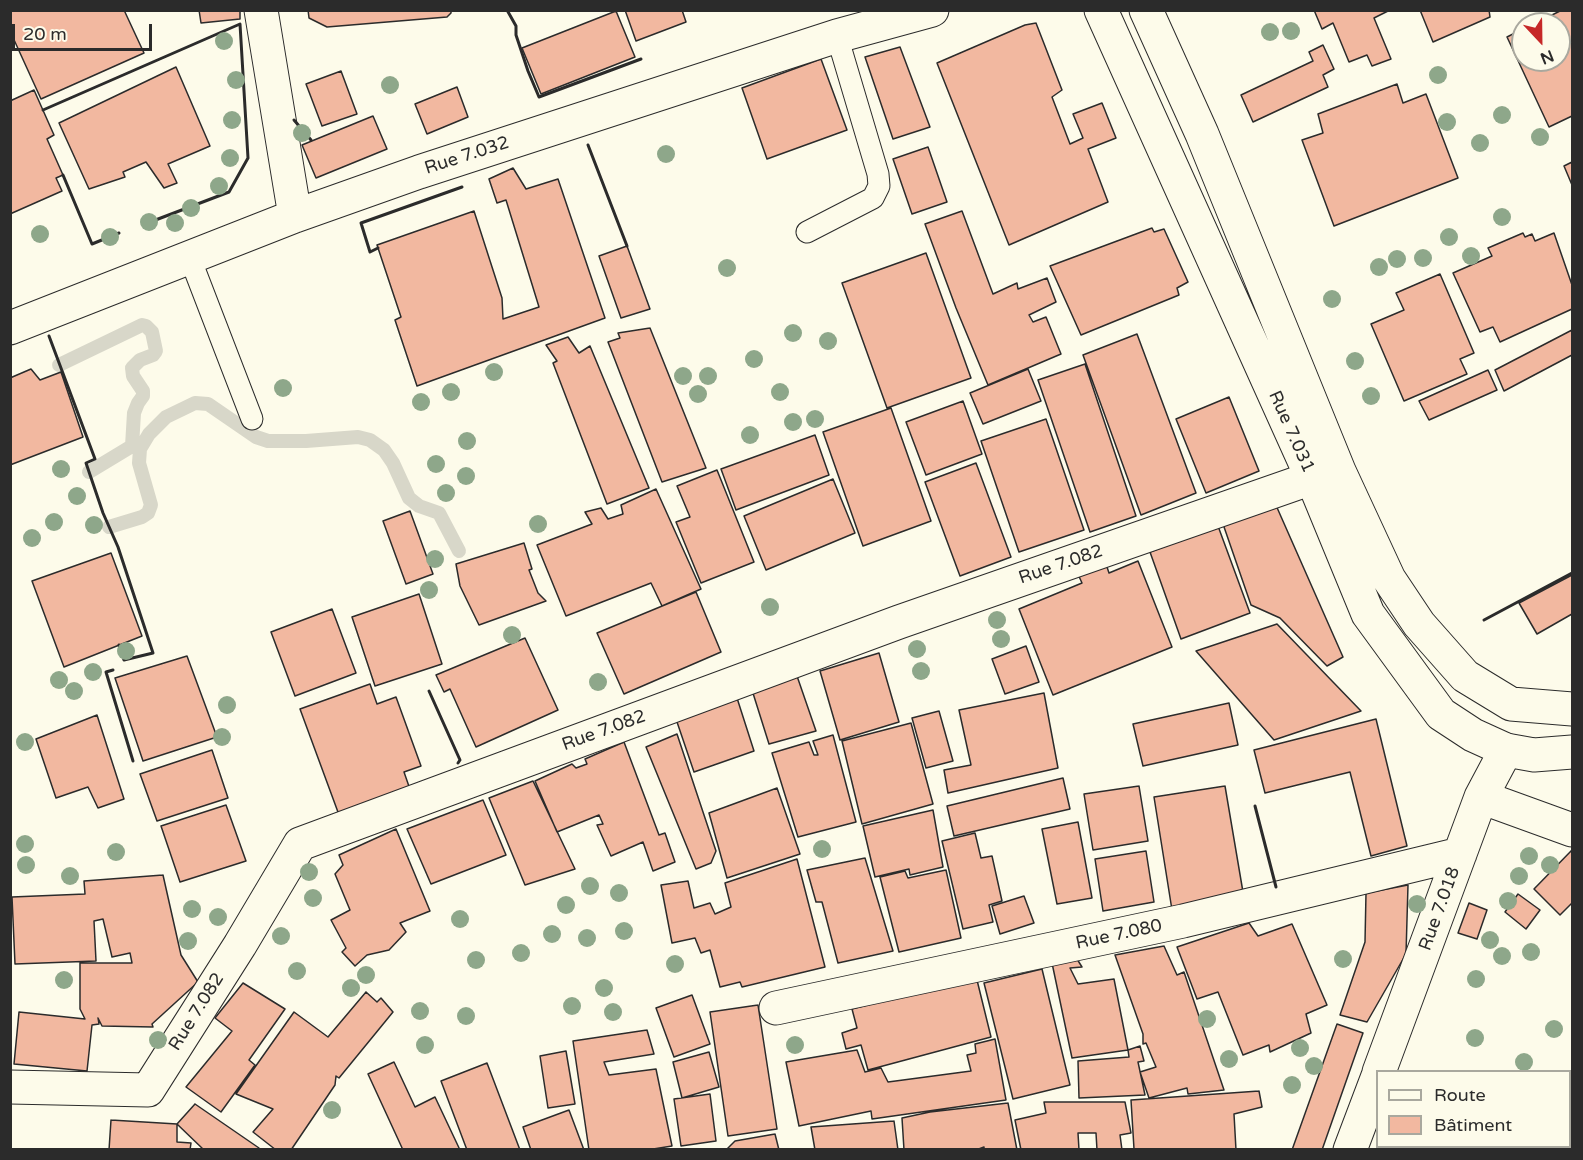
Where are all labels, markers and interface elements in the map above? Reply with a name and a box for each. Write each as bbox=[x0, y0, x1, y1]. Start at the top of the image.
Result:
scale bar bbox=[15, 12, 154, 50]
north arrow bbox=[1511, 12, 1571, 72]
text: 20 m bbox=[23, 23, 67, 45]
text: N bbox=[1537, 45, 1557, 69]
street label: Rue 7.032 bbox=[422, 132, 512, 180]
street label: Rue 7.031 bbox=[1263, 388, 1319, 476]
street label: Rue 7.082 bbox=[1016, 541, 1106, 589]
street label: Rue 7.082 bbox=[559, 706, 649, 756]
street label: Rue 7.018 bbox=[1415, 864, 1465, 954]
street label: Rue 7.080 bbox=[1074, 915, 1164, 955]
street label: Rue 7.082 bbox=[165, 969, 229, 1055]
legend bbox=[1376, 1070, 1571, 1148]
text: Route bbox=[1434, 1084, 1486, 1106]
text: Bâtiment bbox=[1434, 1114, 1512, 1136]

